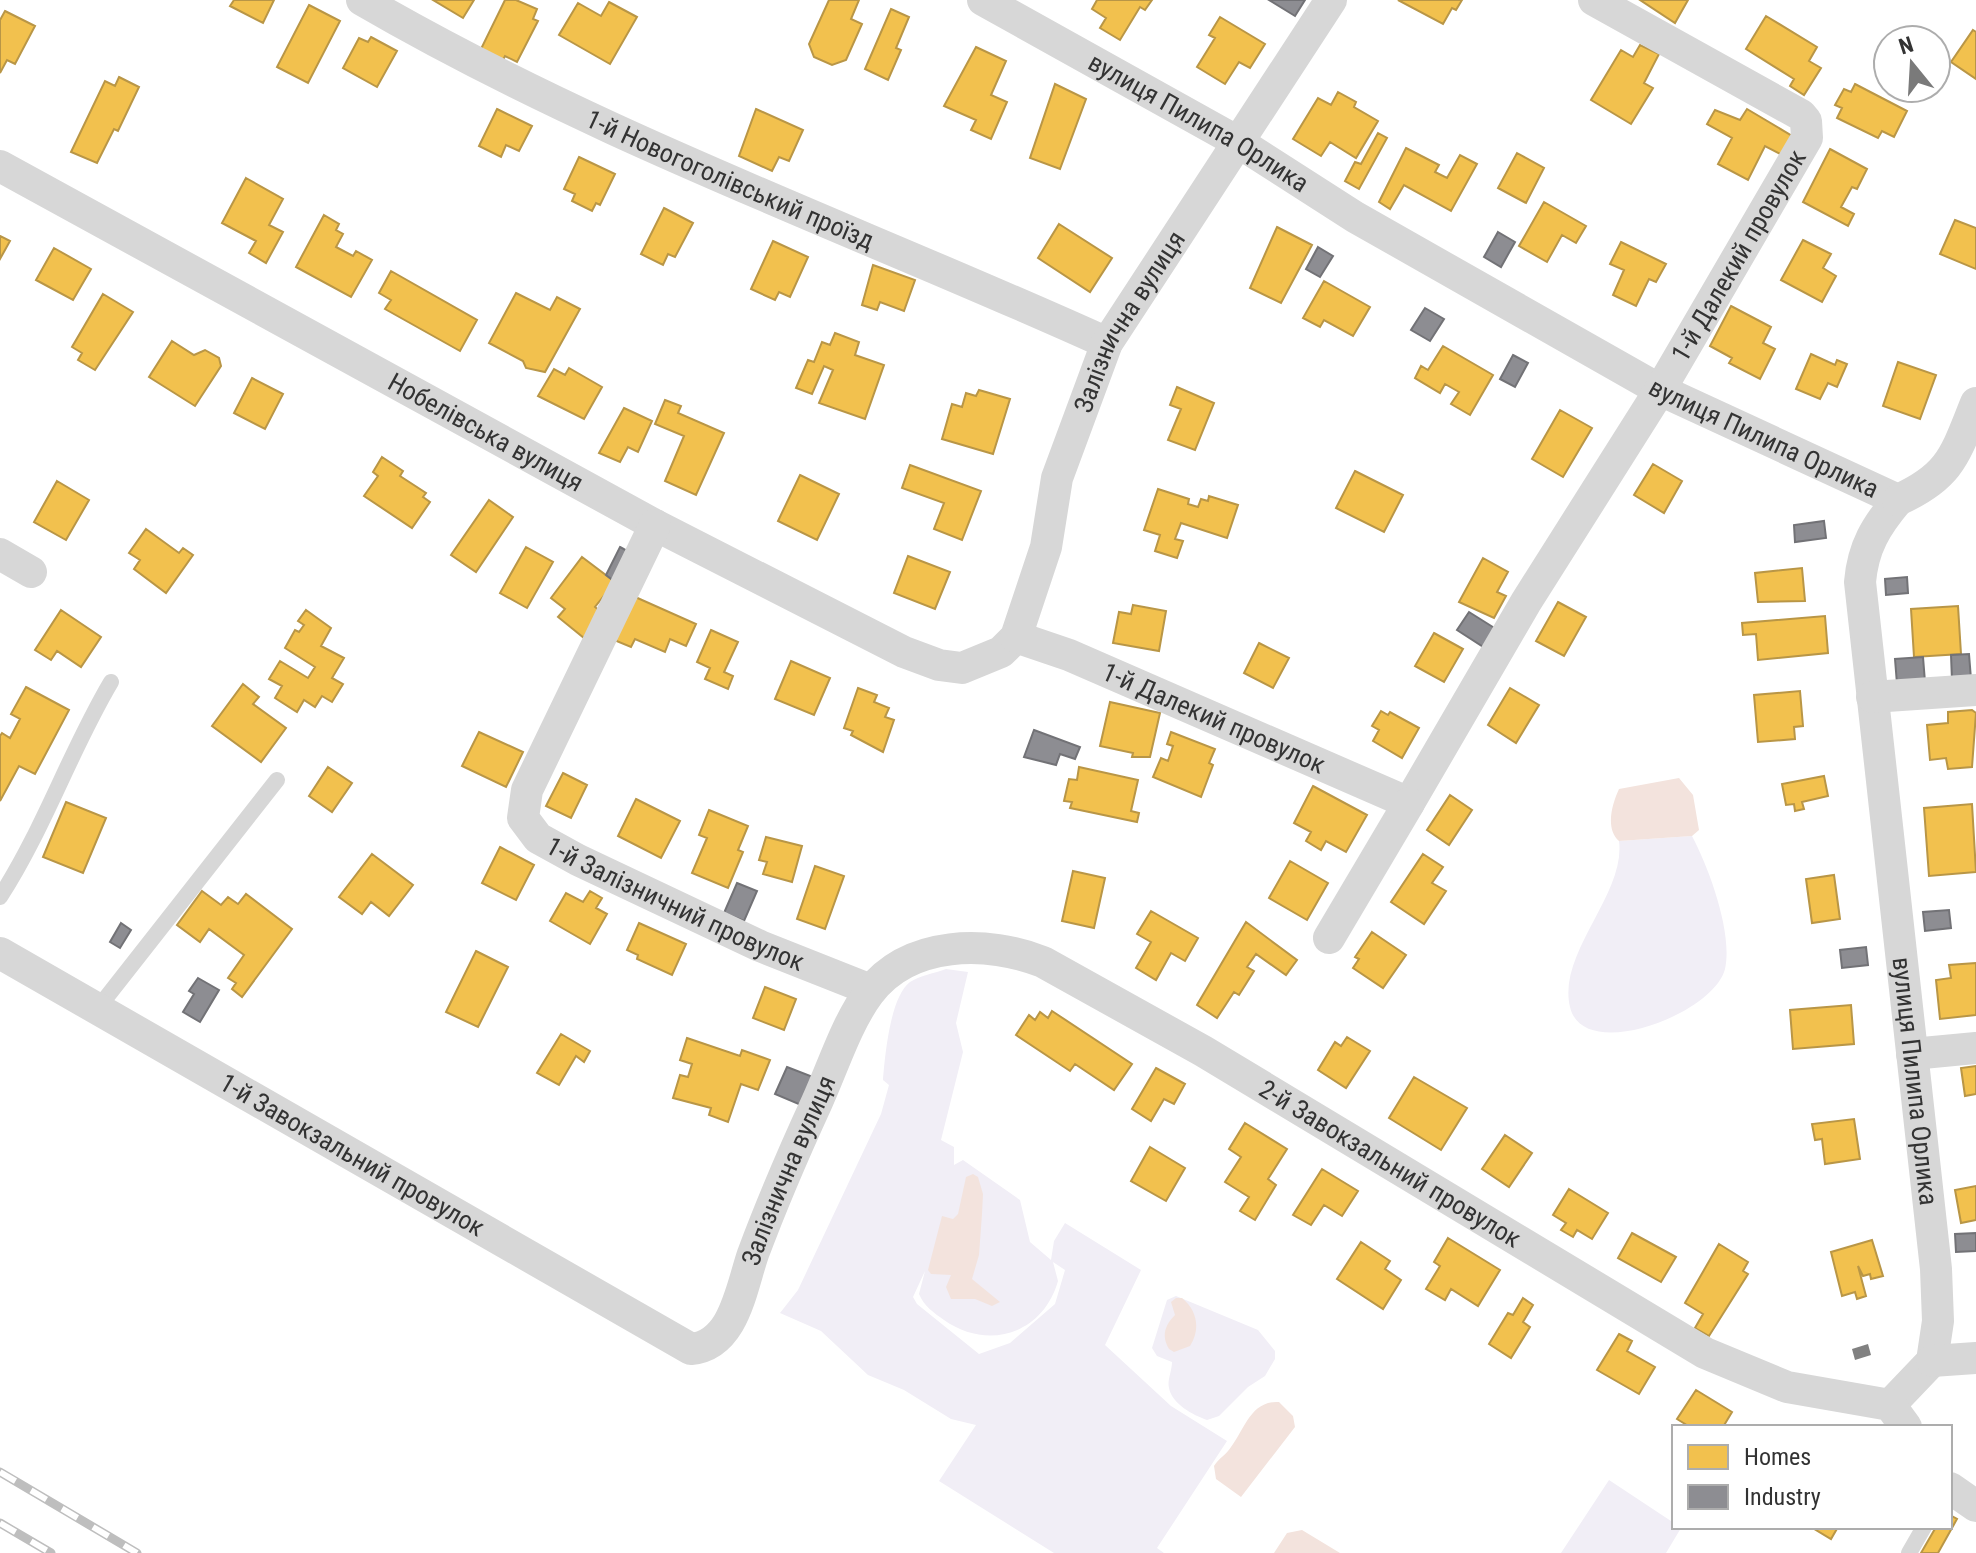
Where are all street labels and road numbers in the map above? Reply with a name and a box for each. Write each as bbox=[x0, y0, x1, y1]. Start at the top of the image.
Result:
street label: вулиця Пилипа Орлика bbox=[1083, 47, 1314, 198]
street label: 1-й Новогоголівський проїзд bbox=[581, 103, 879, 256]
street label: 1-й Далекий провулок bbox=[1665, 144, 1812, 367]
street label: Залізнична вулиця bbox=[1068, 225, 1191, 417]
street label: Нобелівська вулиця bbox=[383, 367, 589, 498]
street label: вулиця Пилипа Орлика bbox=[1644, 372, 1883, 504]
street label: 1-й Далекий провулок bbox=[1098, 656, 1330, 780]
street label: 1-й Залізничний провулок bbox=[541, 831, 809, 977]
street label: вулиця Пилипа Орлика bbox=[1887, 956, 1944, 1207]
street label: 1-й Завокзальний провулок bbox=[215, 1067, 490, 1243]
street label: Залізнична вулиця bbox=[735, 1071, 842, 1269]
street label: 2-й Завокзальний провулок bbox=[1254, 1073, 1527, 1254]

